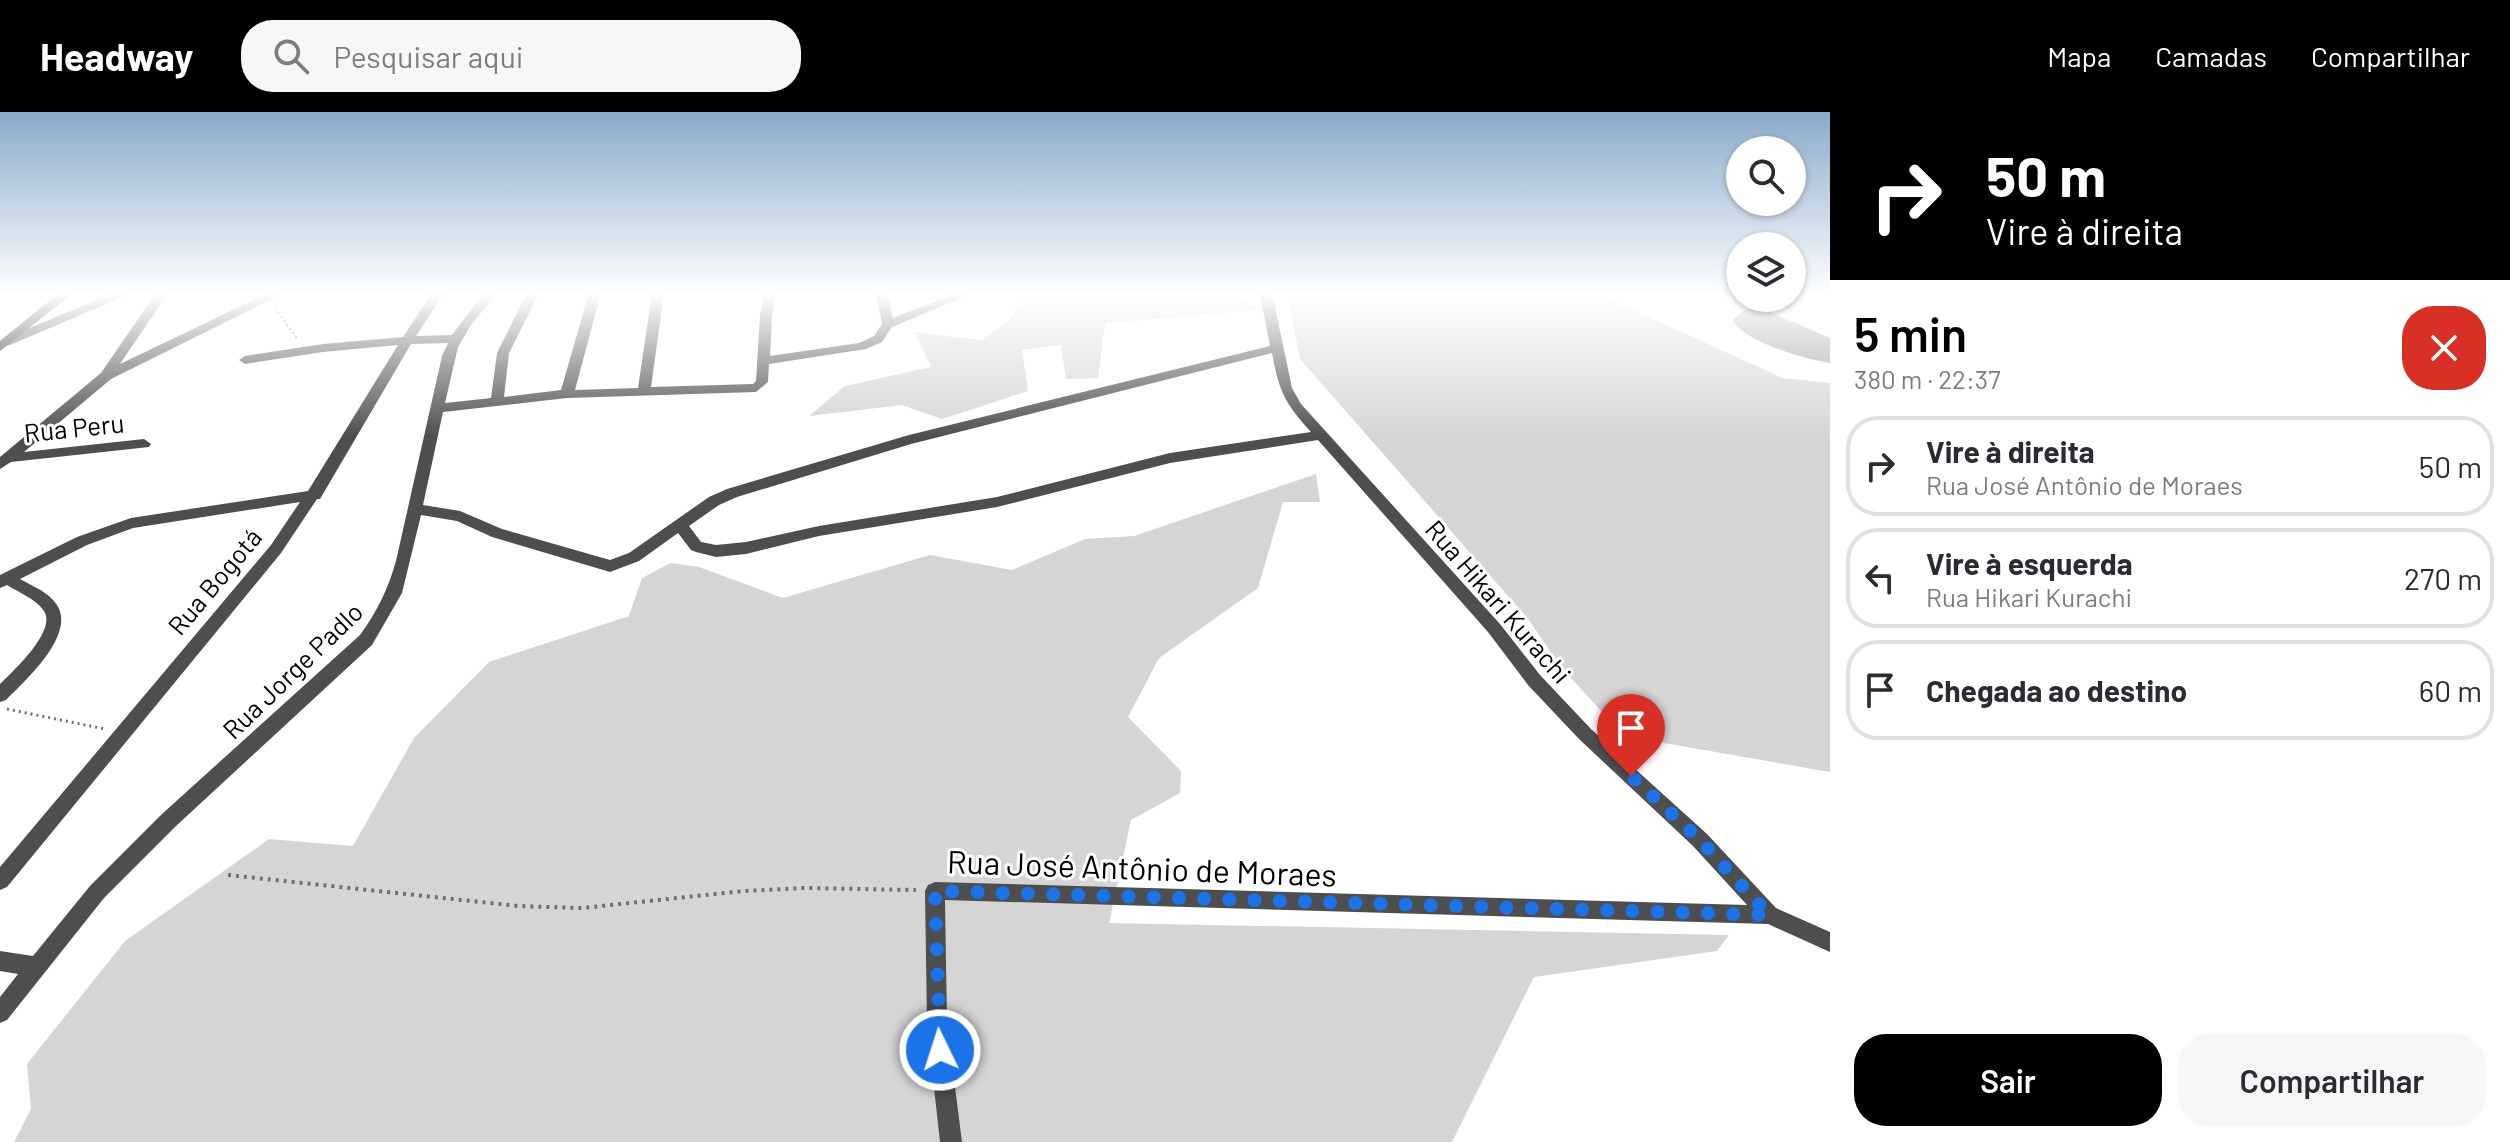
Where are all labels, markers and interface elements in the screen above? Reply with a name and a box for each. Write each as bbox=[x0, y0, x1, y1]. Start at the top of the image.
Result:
search box bbox=[241, 20, 801, 92]
text: Headway bbox=[40, 33, 193, 79]
icon: search bbox=[269, 34, 313, 78]
text: Pesquisar aqui bbox=[333, 38, 523, 74]
text: Mapa bbox=[2047, 39, 2111, 73]
text: Camadas bbox=[2155, 39, 2267, 73]
text: Compartilhar bbox=[2311, 39, 2470, 73]
map controls bbox=[1726, 136, 1806, 312]
button: search bbox=[1726, 136, 1806, 216]
text: 50 m bbox=[1986, 141, 2106, 208]
icon: right bbox=[1854, 144, 1958, 248]
text: Vire à direita bbox=[1986, 209, 2183, 252]
button: layers bbox=[1726, 232, 1806, 312]
text: 5 min bbox=[1854, 304, 1967, 362]
button: close bbox=[2402, 306, 2486, 390]
text: 380 m · 22:37 bbox=[1854, 363, 2001, 394]
street label: Rua Peru bbox=[22, 406, 126, 448]
text: Vire à direita bbox=[1926, 433, 2095, 469]
icon: right bbox=[1858, 444, 1902, 488]
text: 50 m bbox=[2419, 448, 2482, 484]
text: Rua José Antônio de Moraes bbox=[1926, 469, 2243, 500]
street label: Rua Hikari Kurachi bbox=[1420, 513, 1578, 689]
street label: Rua Bogotá bbox=[161, 521, 267, 641]
text: Vire à esquerda bbox=[1926, 545, 2133, 581]
icon: left bbox=[1858, 556, 1902, 600]
text: 270 m bbox=[2404, 560, 2482, 596]
text: Rua Hikari Kurachi bbox=[1926, 581, 2132, 612]
street label: Rua Jorge Padlo bbox=[216, 595, 368, 745]
icon: arrive bbox=[1858, 668, 1902, 712]
text: Chegada ao destino bbox=[1926, 672, 2187, 708]
text: 60 m bbox=[2419, 672, 2482, 708]
pin bbox=[1597, 694, 1665, 776]
icon: arrive bbox=[1609, 706, 1653, 750]
street label: Rua José Antônio de Moraes bbox=[947, 841, 1337, 893]
position arrow bbox=[898, 1008, 982, 1092]
button: Sair bbox=[1854, 1034, 2162, 1126]
button: Compartilhar bbox=[2178, 1034, 2486, 1126]

